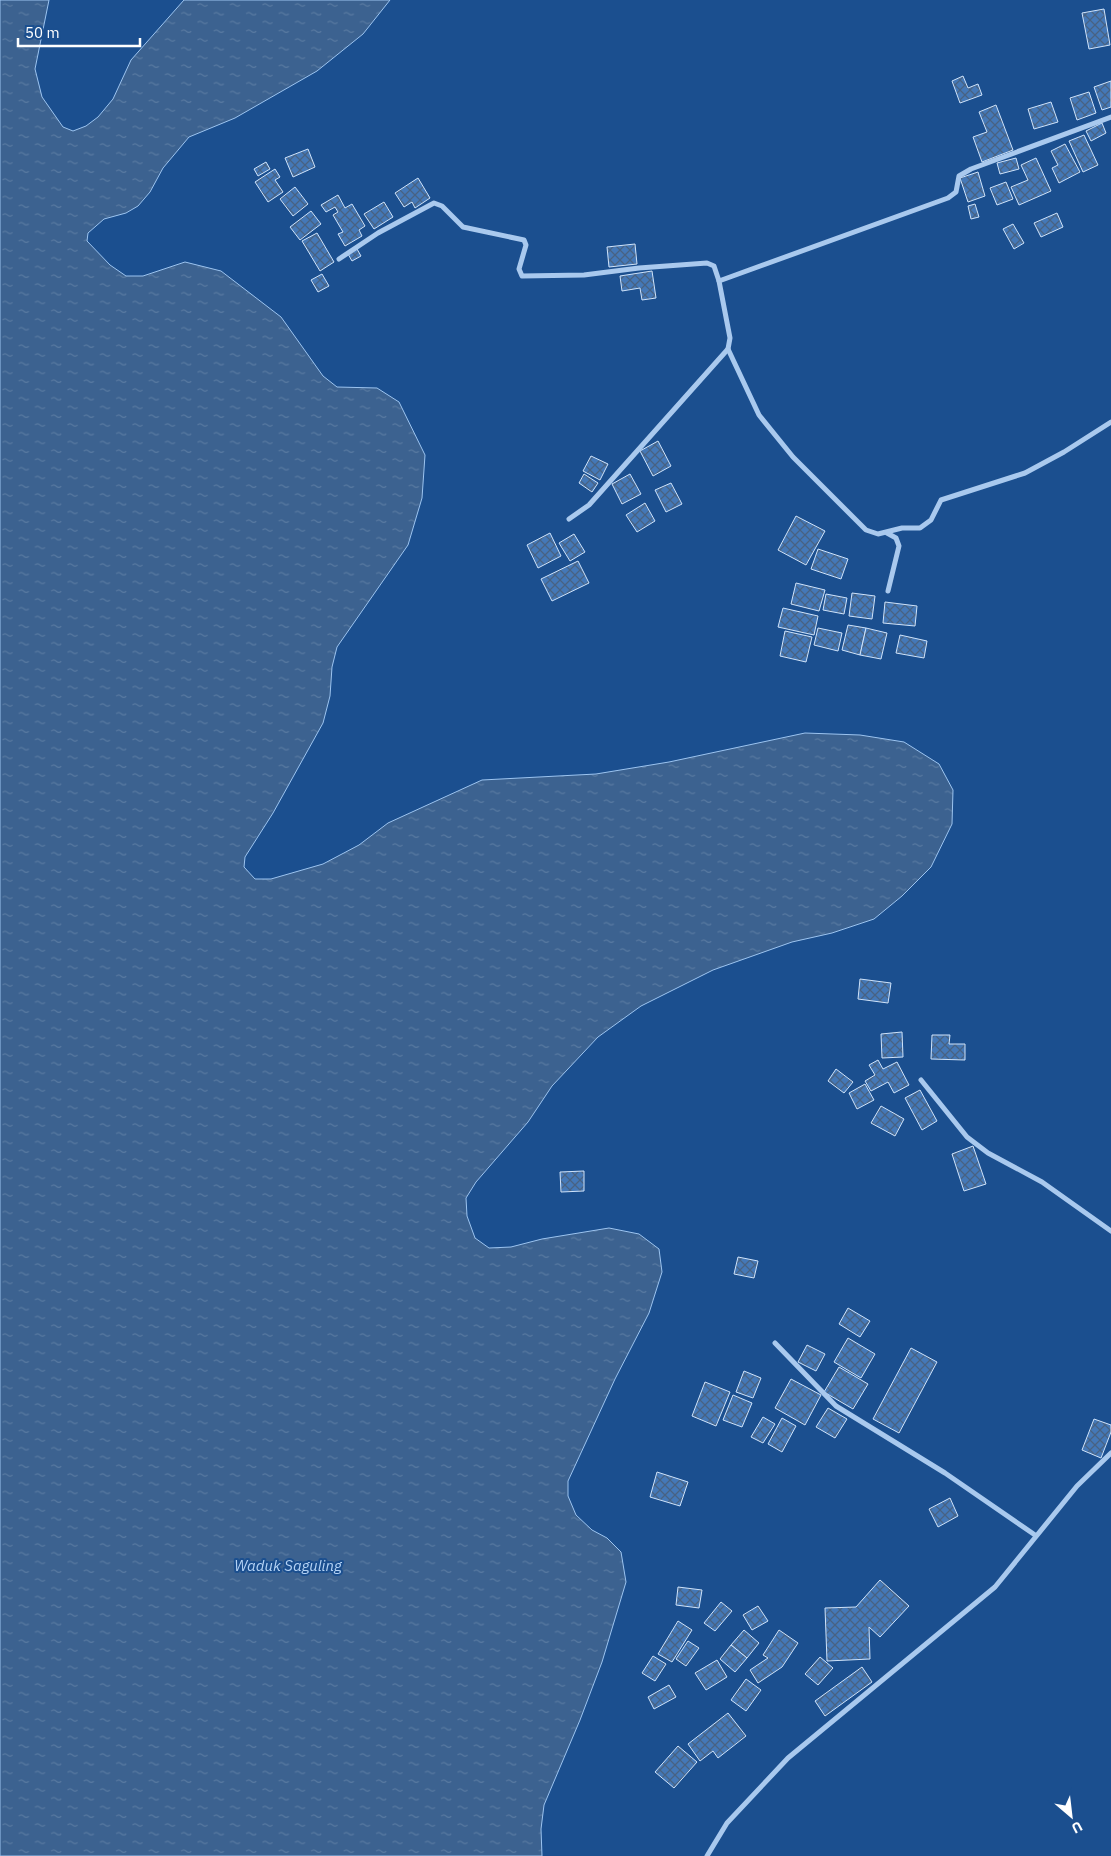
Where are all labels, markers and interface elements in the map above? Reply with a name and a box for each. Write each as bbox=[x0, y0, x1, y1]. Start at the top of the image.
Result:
scale bar bbox=[18, 15, 140, 47]
text: 50 m bbox=[25, 23, 60, 42]
water label: Waduk Saguling bbox=[234, 1556, 343, 1575]
north arrow bbox=[1046, 1791, 1096, 1841]
text: U bbox=[1069, 1817, 1086, 1838]

